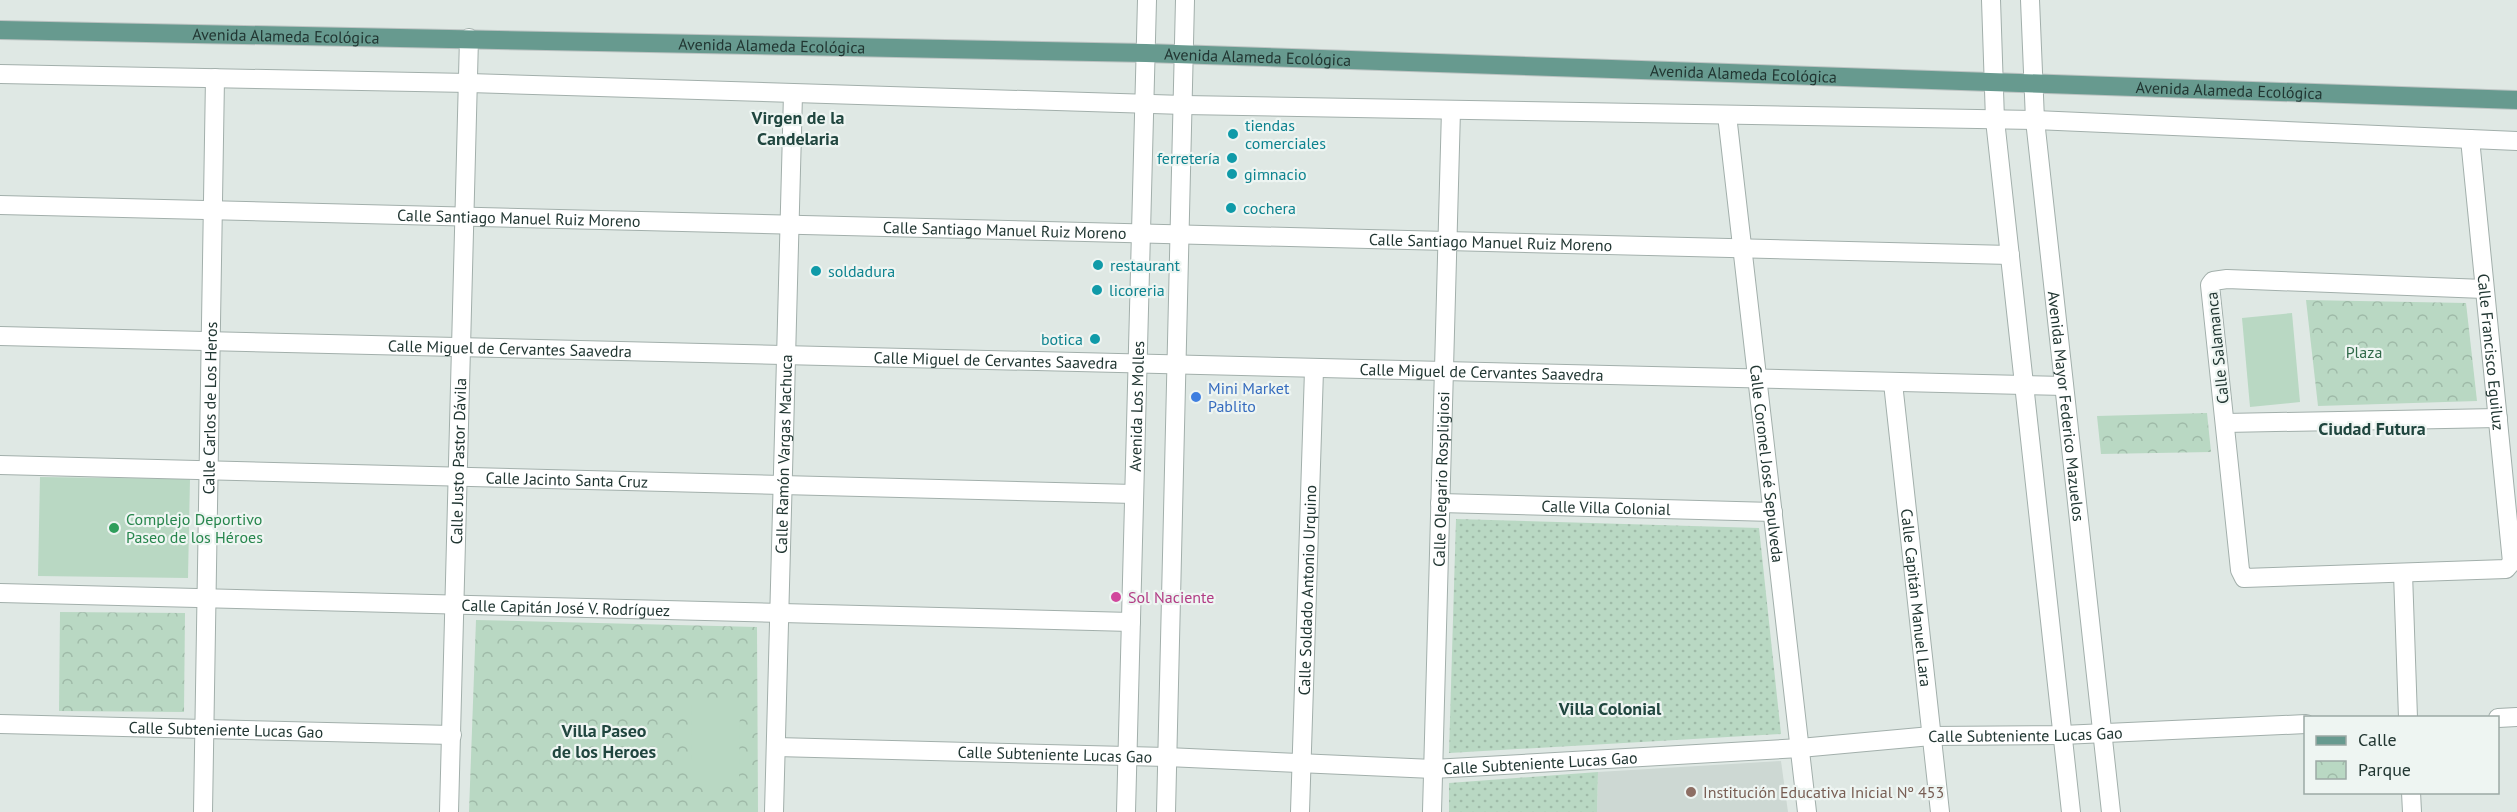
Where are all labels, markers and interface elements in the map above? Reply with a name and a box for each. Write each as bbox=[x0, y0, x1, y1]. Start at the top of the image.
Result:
street label: Avenida Alameda Ecológica bbox=[192, 24, 380, 48]
street label: Avenida Alameda Ecológica bbox=[678, 34, 866, 57]
street label: Avenida Alameda Ecológica bbox=[1164, 44, 1352, 70]
street label: Avenida Alameda Ecológica bbox=[1650, 60, 1837, 87]
street label: Avenida Alameda Ecológica bbox=[2135, 77, 2323, 103]
district label: Virgen de la Candelaria bbox=[751, 106, 844, 150]
place label: tiendas comerciales bbox=[1245, 115, 1326, 153]
marker: tiendas comerciales bbox=[1226, 127, 1240, 141]
place label: ferretería bbox=[1157, 148, 1220, 168]
marker: ferretería bbox=[1225, 151, 1239, 165]
place label: gimnacio bbox=[1244, 164, 1307, 184]
marker: gimnacio bbox=[1225, 167, 1239, 181]
place label: cochera bbox=[1243, 198, 1296, 218]
marker: cochera bbox=[1224, 201, 1238, 215]
street label: Calle Santiago Manuel Ruiz Moreno bbox=[397, 205, 641, 231]
street label: Calle Santiago Manuel Ruiz Moreno bbox=[883, 217, 1127, 243]
street label: Calle Santiago Manuel Ruiz Moreno bbox=[1369, 229, 1612, 255]
place label: restaurant bbox=[1110, 255, 1180, 275]
marker: restaurant bbox=[1091, 258, 1105, 272]
place label: soldadura bbox=[828, 261, 895, 281]
marker: soldadura bbox=[809, 264, 823, 278]
street label: Calle Francisco Eguiluz bbox=[2473, 273, 2509, 431]
place label: licoreria bbox=[1109, 280, 1165, 300]
marker: licoreria bbox=[1090, 283, 1104, 297]
street label: Avenida Mayor Federico Mazuelos bbox=[2044, 290, 2089, 523]
street label: Calle Salamanca bbox=[2201, 291, 2233, 405]
street label: Calle Carlos de Los Heros bbox=[198, 321, 221, 495]
place label: botica bbox=[1041, 329, 1083, 349]
marker: botica bbox=[1088, 332, 1102, 346]
street label: Calle Miguel de Cervantes Saavedra bbox=[388, 335, 632, 361]
street label: Avenida Los Molles bbox=[1125, 340, 1148, 472]
park label: Plaza bbox=[2346, 342, 2382, 362]
street label: Calle Miguel de Cervantes Saavedra bbox=[874, 347, 1118, 373]
street label: Calle Ramón Vargas Machuca bbox=[771, 354, 796, 554]
street label: Calle Miguel de Cervantes Saavedra bbox=[1359, 359, 1604, 385]
street label: Calle Coronel José Sepulveda bbox=[1746, 364, 1788, 564]
street label: Calle Justo Pastor Dávila bbox=[446, 378, 470, 545]
place label: Mini Market Pablito bbox=[1208, 378, 1290, 416]
marker: Mini Market Pablito bbox=[1189, 390, 1203, 404]
street label: Calle Olegario Rospligiosi bbox=[1429, 391, 1453, 567]
district label: Ciudad Futura bbox=[2318, 417, 2426, 440]
street label: Calle Jacinto Santa Cruz bbox=[485, 467, 648, 492]
street label: Calle Soldado Antonio Urquino bbox=[1294, 485, 1320, 696]
street label: Calle Villa Colonial bbox=[1541, 496, 1671, 519]
street label: Calle Capitán Manuel Lara bbox=[1897, 508, 1936, 688]
place label: Complejo Deportivo Paseo de los Héroes bbox=[126, 509, 263, 547]
marker: Complejo Deportivo Paseo de los Héroes bbox=[107, 521, 121, 535]
place label: Sol Naciente bbox=[1128, 587, 1214, 607]
marker: Sol Naciente bbox=[1109, 590, 1123, 604]
street label: Calle Capitán José V. Rodríguez bbox=[461, 595, 670, 620]
district label: Villa Colonial bbox=[1558, 697, 1662, 720]
legend bbox=[2304, 716, 2499, 794]
street label: Calle Subteniente Lucas Gao bbox=[128, 717, 323, 742]
district label: Villa Paseo de los Heroes bbox=[552, 719, 656, 763]
street label: Calle Subteniente Lucas Gao bbox=[1928, 722, 2123, 746]
text: Calle bbox=[2358, 728, 2397, 751]
street label: Calle Subteniente Lucas Gao bbox=[957, 742, 1152, 767]
street label: Calle Subteniente Lucas Gao bbox=[1443, 747, 1638, 778]
text: Parque bbox=[2358, 758, 2411, 781]
place label: Institución Educativa Inicial Nº 453 bbox=[1703, 782, 1944, 802]
marker: Institución Educativa Inicial Nº 453 bbox=[1684, 785, 1698, 799]

